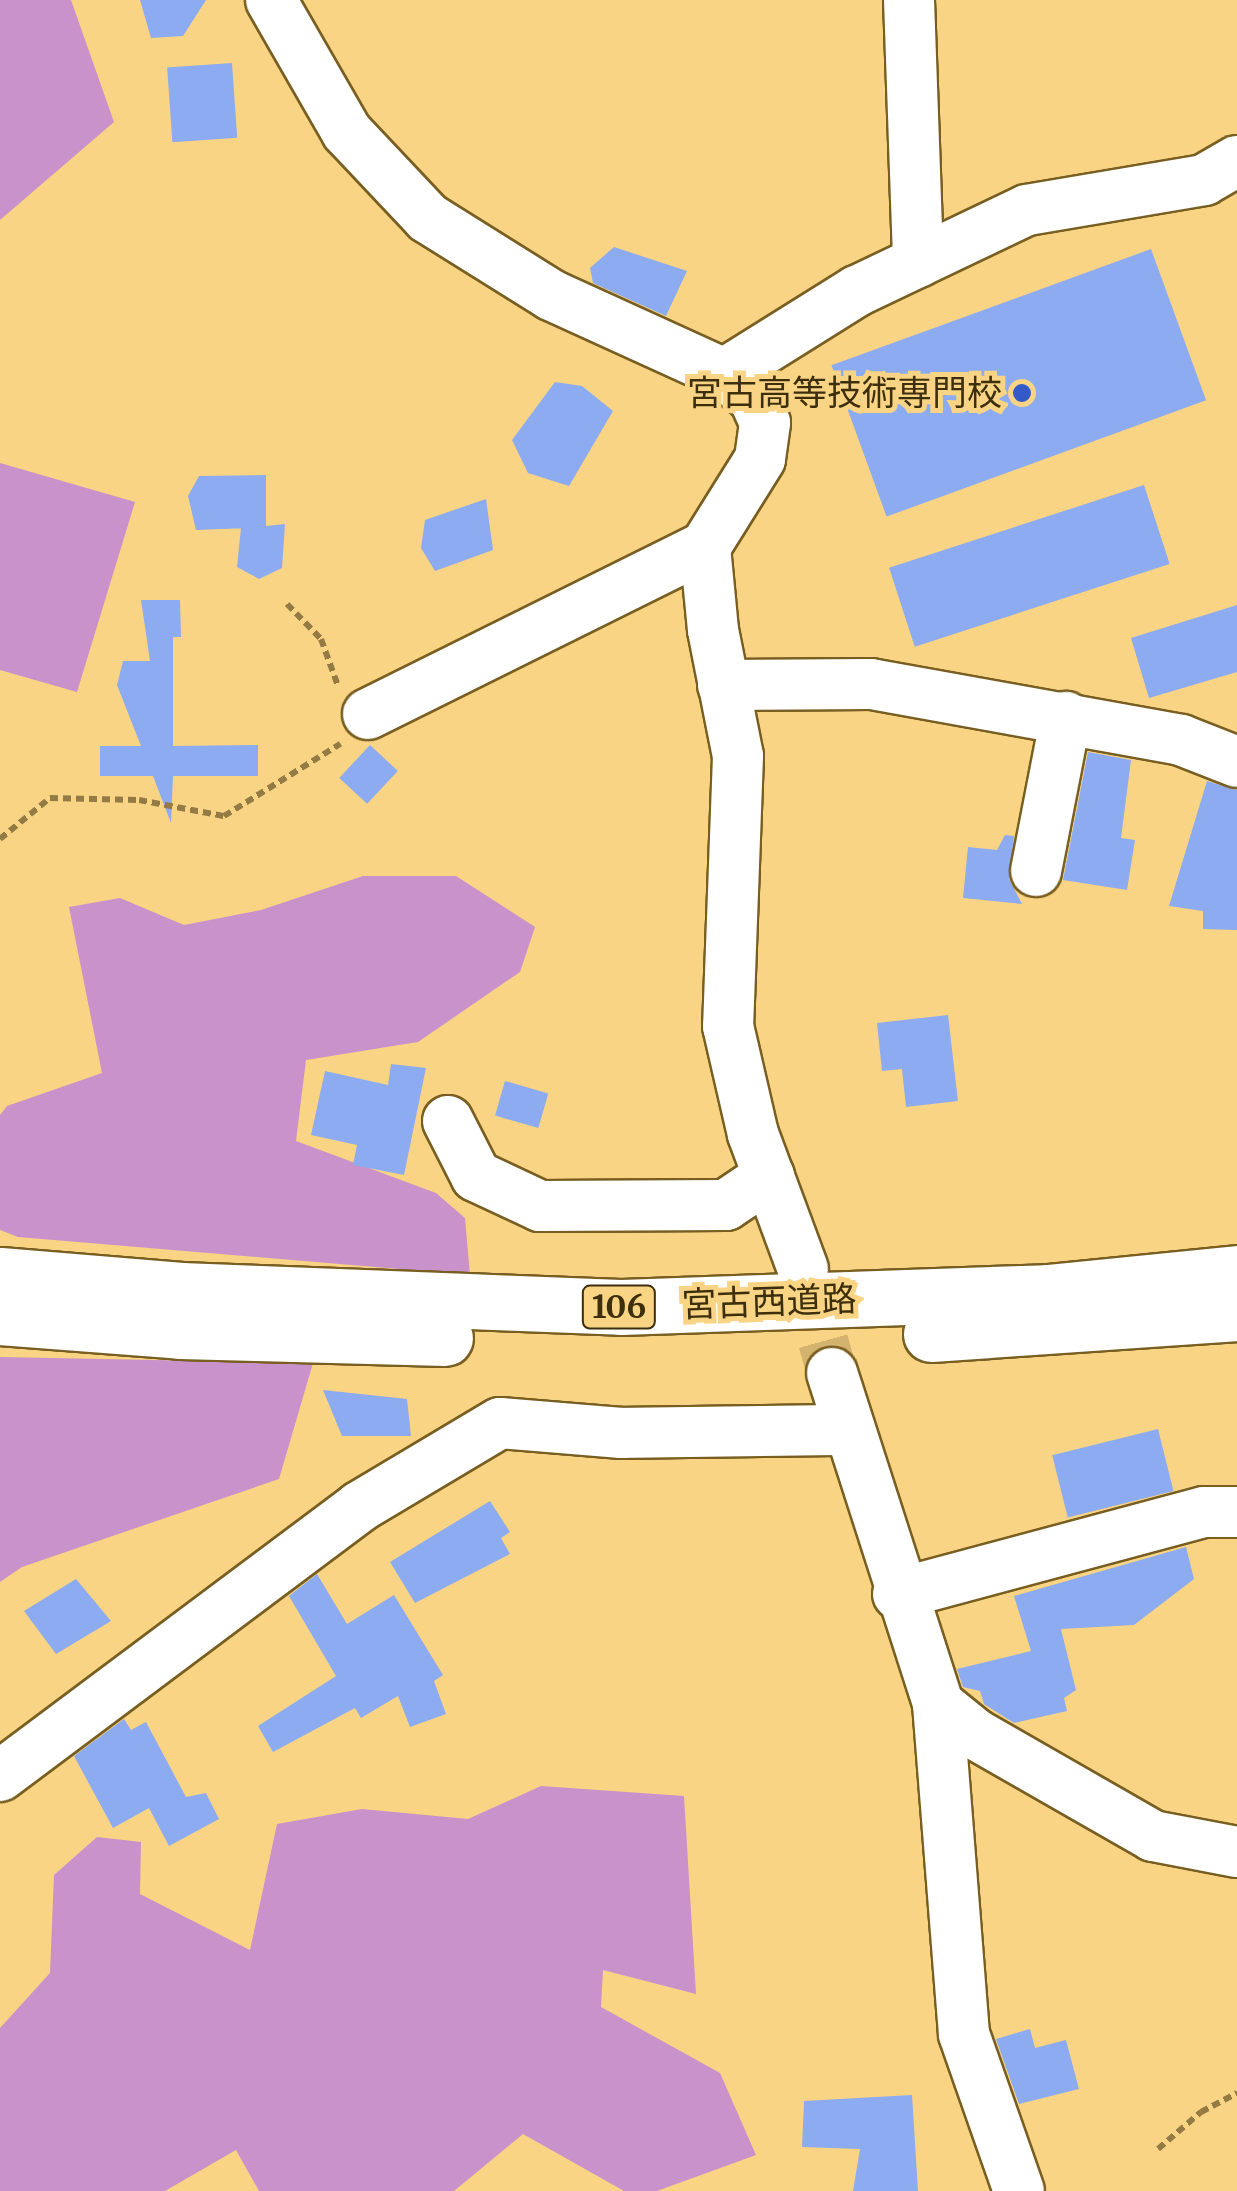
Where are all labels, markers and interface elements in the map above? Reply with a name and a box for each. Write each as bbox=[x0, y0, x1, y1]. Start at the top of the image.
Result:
place label: 宮古高等技術専門校 bbox=[687, 372, 1002, 414]
marker: 宮古高等技術専門校 bbox=[1011, 382, 1033, 404]
street label: 宮古西道路 bbox=[681, 1278, 857, 1326]
road number: 106 bbox=[582, 1280, 656, 1334]

